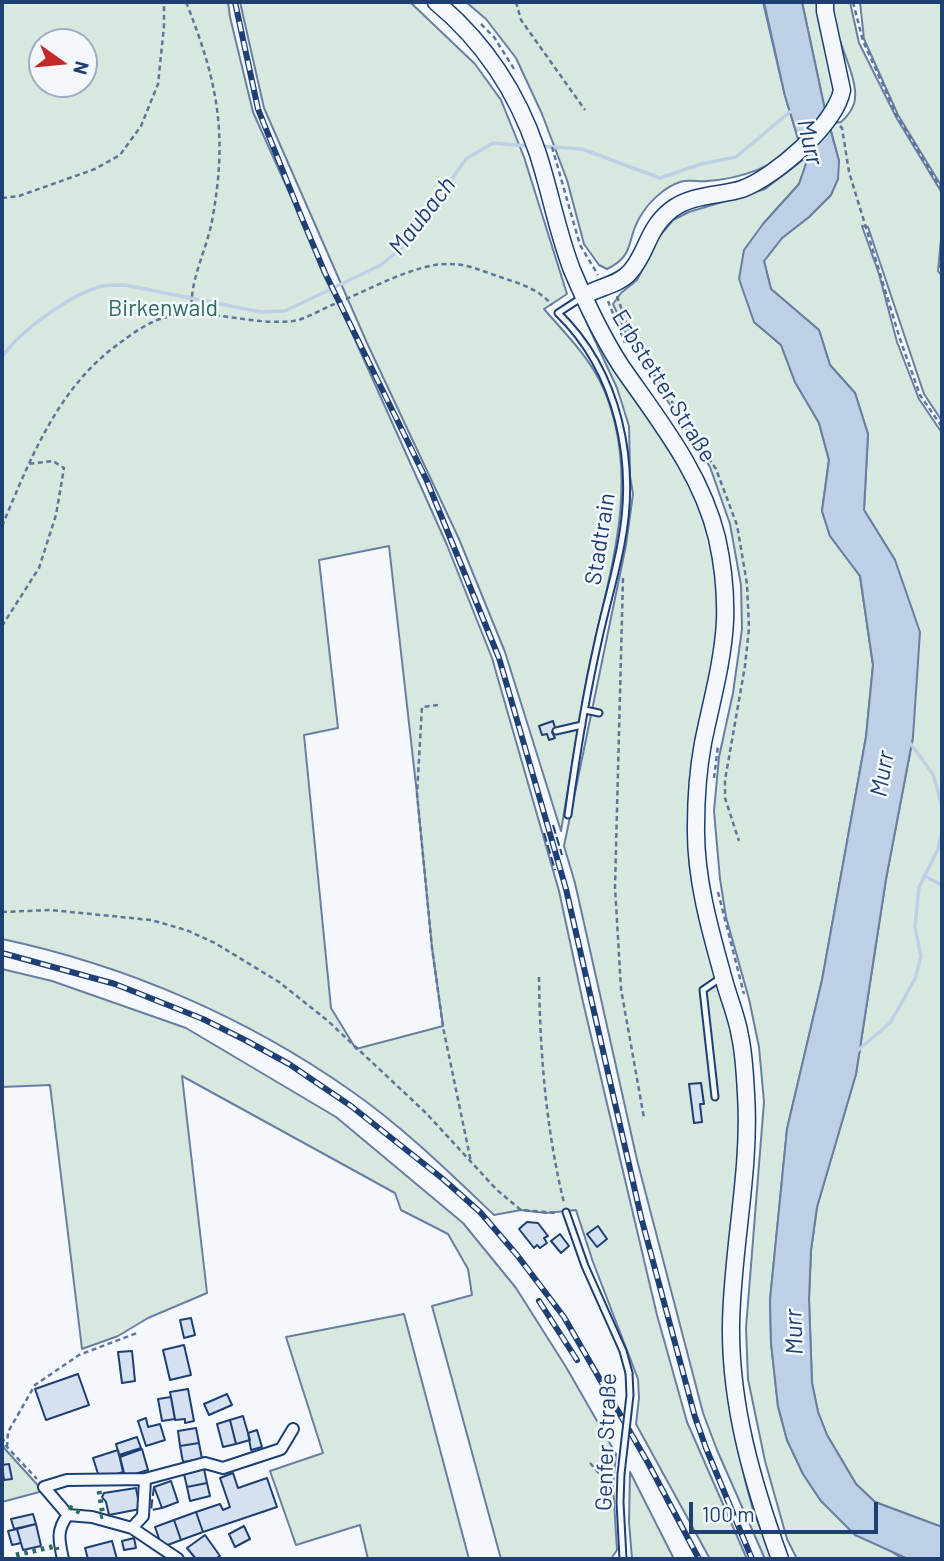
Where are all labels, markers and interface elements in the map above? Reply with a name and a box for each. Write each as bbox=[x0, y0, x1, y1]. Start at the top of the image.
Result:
north arrow bbox=[28, 28, 98, 98]
text: N bbox=[69, 59, 95, 77]
water label: Murr bbox=[791, 116, 829, 168]
water label: Maubach bbox=[382, 171, 462, 261]
park label: Birkenwald bbox=[108, 294, 218, 322]
street label: Erbstetter Straße bbox=[606, 305, 722, 467]
street label: Stadtrain bbox=[579, 491, 621, 587]
water label: Murr bbox=[864, 749, 900, 799]
water label: Murr bbox=[779, 1308, 809, 1356]
street label: Genfer Straße bbox=[590, 1373, 622, 1511]
scale bar bbox=[692, 1488, 881, 1532]
text: 100 m bbox=[702, 1501, 755, 1526]

